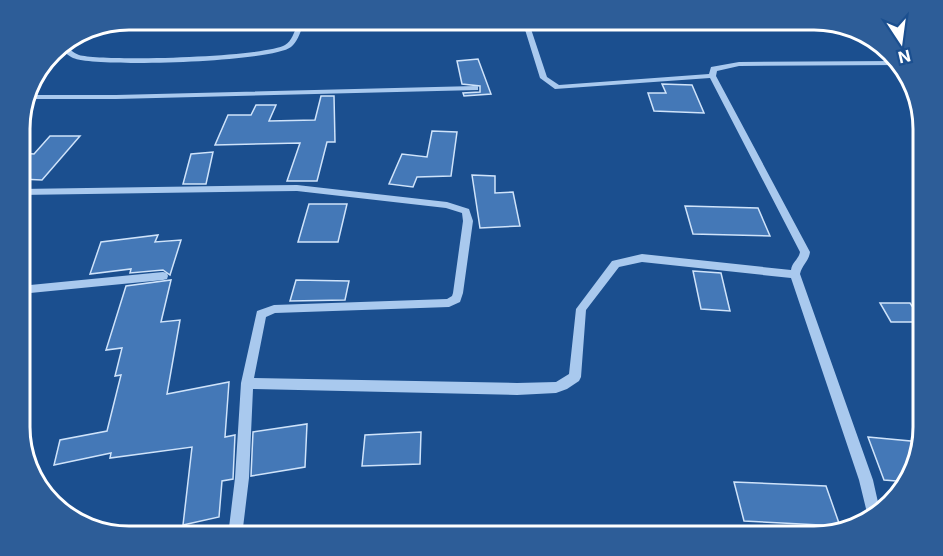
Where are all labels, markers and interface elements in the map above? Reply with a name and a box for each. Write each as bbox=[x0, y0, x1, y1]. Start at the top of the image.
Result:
north arrow bbox=[871, 12, 931, 72]
text: N bbox=[896, 45, 913, 68]

